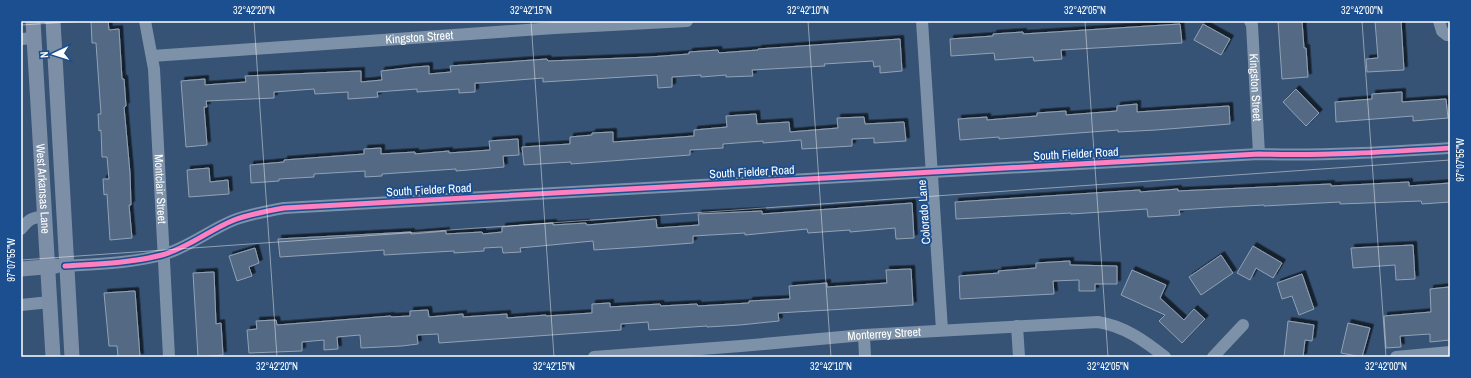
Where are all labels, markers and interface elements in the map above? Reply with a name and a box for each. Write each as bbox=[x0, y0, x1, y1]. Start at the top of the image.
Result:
text: 32°42'20"N bbox=[233, 4, 275, 17]
text: 32°42'15"N bbox=[510, 4, 552, 17]
text: 32°42'10"N bbox=[787, 4, 829, 17]
text: 32°42'05"N bbox=[1064, 4, 1106, 17]
text: 32°42'00"N bbox=[1341, 4, 1383, 17]
street label: Kingston Street bbox=[385, 27, 454, 48]
north arrow bbox=[34, 34, 74, 74]
text: N bbox=[37, 51, 51, 58]
street label: Kingston Street bbox=[1246, 53, 1265, 122]
text: 97°07'55"W bbox=[1454, 138, 1467, 182]
street label: West Arkansas Lane bbox=[32, 143, 54, 234]
street label: South Fielder Road bbox=[1033, 144, 1119, 164]
street label: Montclair Street bbox=[150, 154, 170, 224]
street label: South Fielder Road bbox=[709, 162, 795, 182]
street label: Colorado Lane bbox=[914, 179, 934, 245]
street label: South Fielder Road bbox=[386, 180, 472, 200]
text: 97°07'55"W bbox=[5, 238, 18, 282]
street label: Monterrey Street bbox=[847, 324, 921, 344]
text: 32°42'20"N bbox=[256, 360, 298, 373]
text: 32°42'15"N bbox=[533, 360, 575, 373]
text: 32°42'10"N bbox=[810, 360, 852, 373]
text: 32°42'05"N bbox=[1087, 360, 1129, 373]
text: 32°42'00"N bbox=[1365, 360, 1407, 373]

